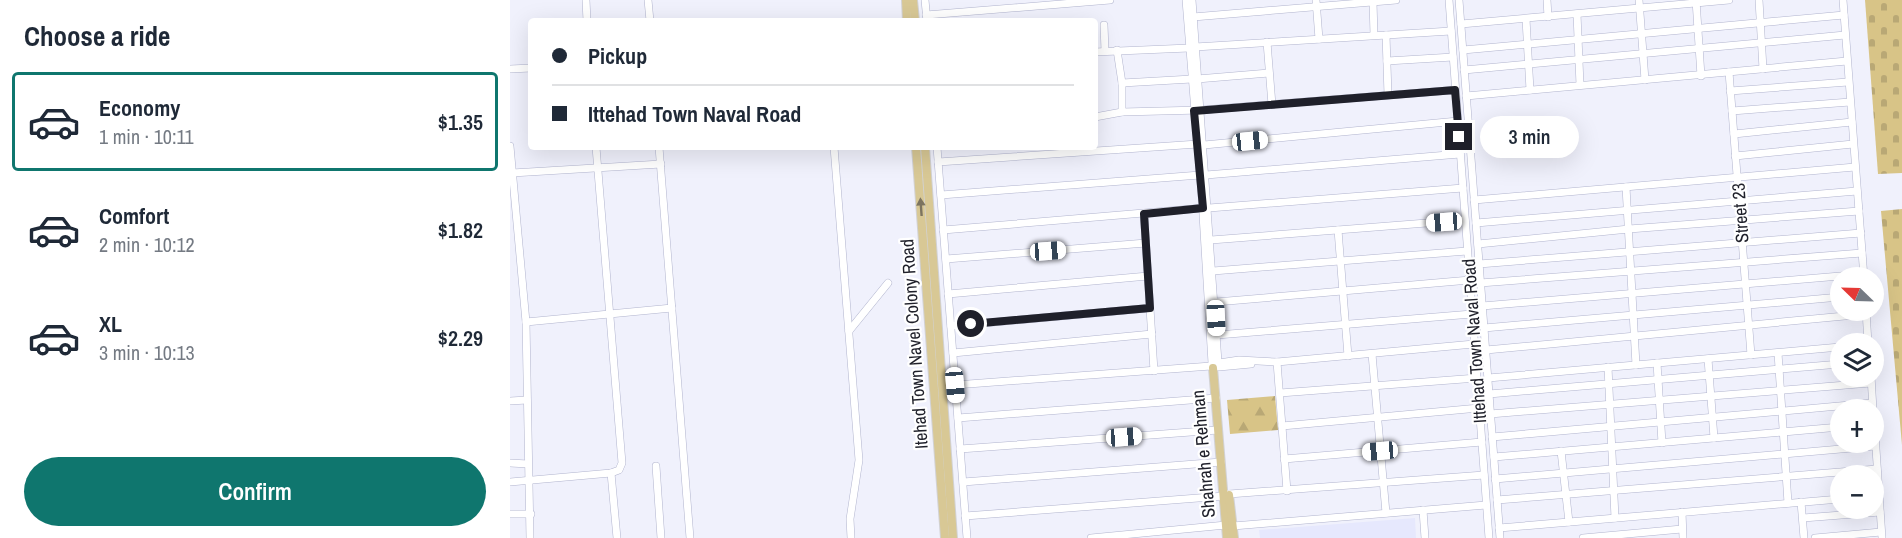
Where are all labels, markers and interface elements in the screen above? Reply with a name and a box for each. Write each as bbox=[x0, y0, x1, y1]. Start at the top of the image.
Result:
text: Choose a ride bbox=[24, 18, 170, 54]
text: Pickup bbox=[588, 41, 647, 71]
text: Economy bbox=[99, 93, 180, 123]
icon: car bbox=[27, 95, 81, 149]
text: Ittehad Town Naval Road bbox=[588, 99, 801, 129]
text: $1.35 bbox=[438, 107, 483, 137]
callout: 3 min bbox=[1480, 116, 1579, 158]
text: 1 min · 10:11 bbox=[99, 123, 194, 150]
route end bbox=[1445, 123, 1472, 150]
text: 3 min bbox=[1508, 123, 1551, 150]
car bbox=[1231, 130, 1269, 152]
street label: Street 23 bbox=[1725, 182, 1755, 244]
one-way arrow bbox=[916, 198, 925, 217]
text: Comfort bbox=[99, 201, 169, 231]
icon: car bbox=[27, 203, 81, 257]
car bbox=[1425, 212, 1463, 232]
text: $1.82 bbox=[438, 215, 483, 245]
text: 2 min · 10:12 bbox=[99, 231, 195, 258]
street label: Itehad Town Navel Colony Road bbox=[894, 238, 934, 450]
car bbox=[1029, 241, 1067, 261]
street label: Ittehad Town Naval Road bbox=[1456, 258, 1492, 424]
north arrow bbox=[1830, 267, 1884, 321]
map controls bbox=[1830, 267, 1884, 519]
car bbox=[1206, 300, 1226, 336]
text: XL bbox=[99, 309, 122, 339]
route start bbox=[957, 310, 984, 337]
icon: car bbox=[27, 311, 81, 365]
text: $2.29 bbox=[438, 323, 483, 353]
button: layers bbox=[1830, 333, 1884, 387]
text: 3 min · 10:13 bbox=[99, 339, 195, 366]
car bbox=[944, 366, 966, 404]
street label: Shahrah e Rehman bbox=[1185, 389, 1221, 519]
button: + bbox=[1830, 399, 1884, 453]
car bbox=[1105, 427, 1143, 447]
car bbox=[1361, 440, 1399, 462]
button: Confirm bbox=[24, 457, 486, 526]
button: − bbox=[1830, 465, 1884, 519]

